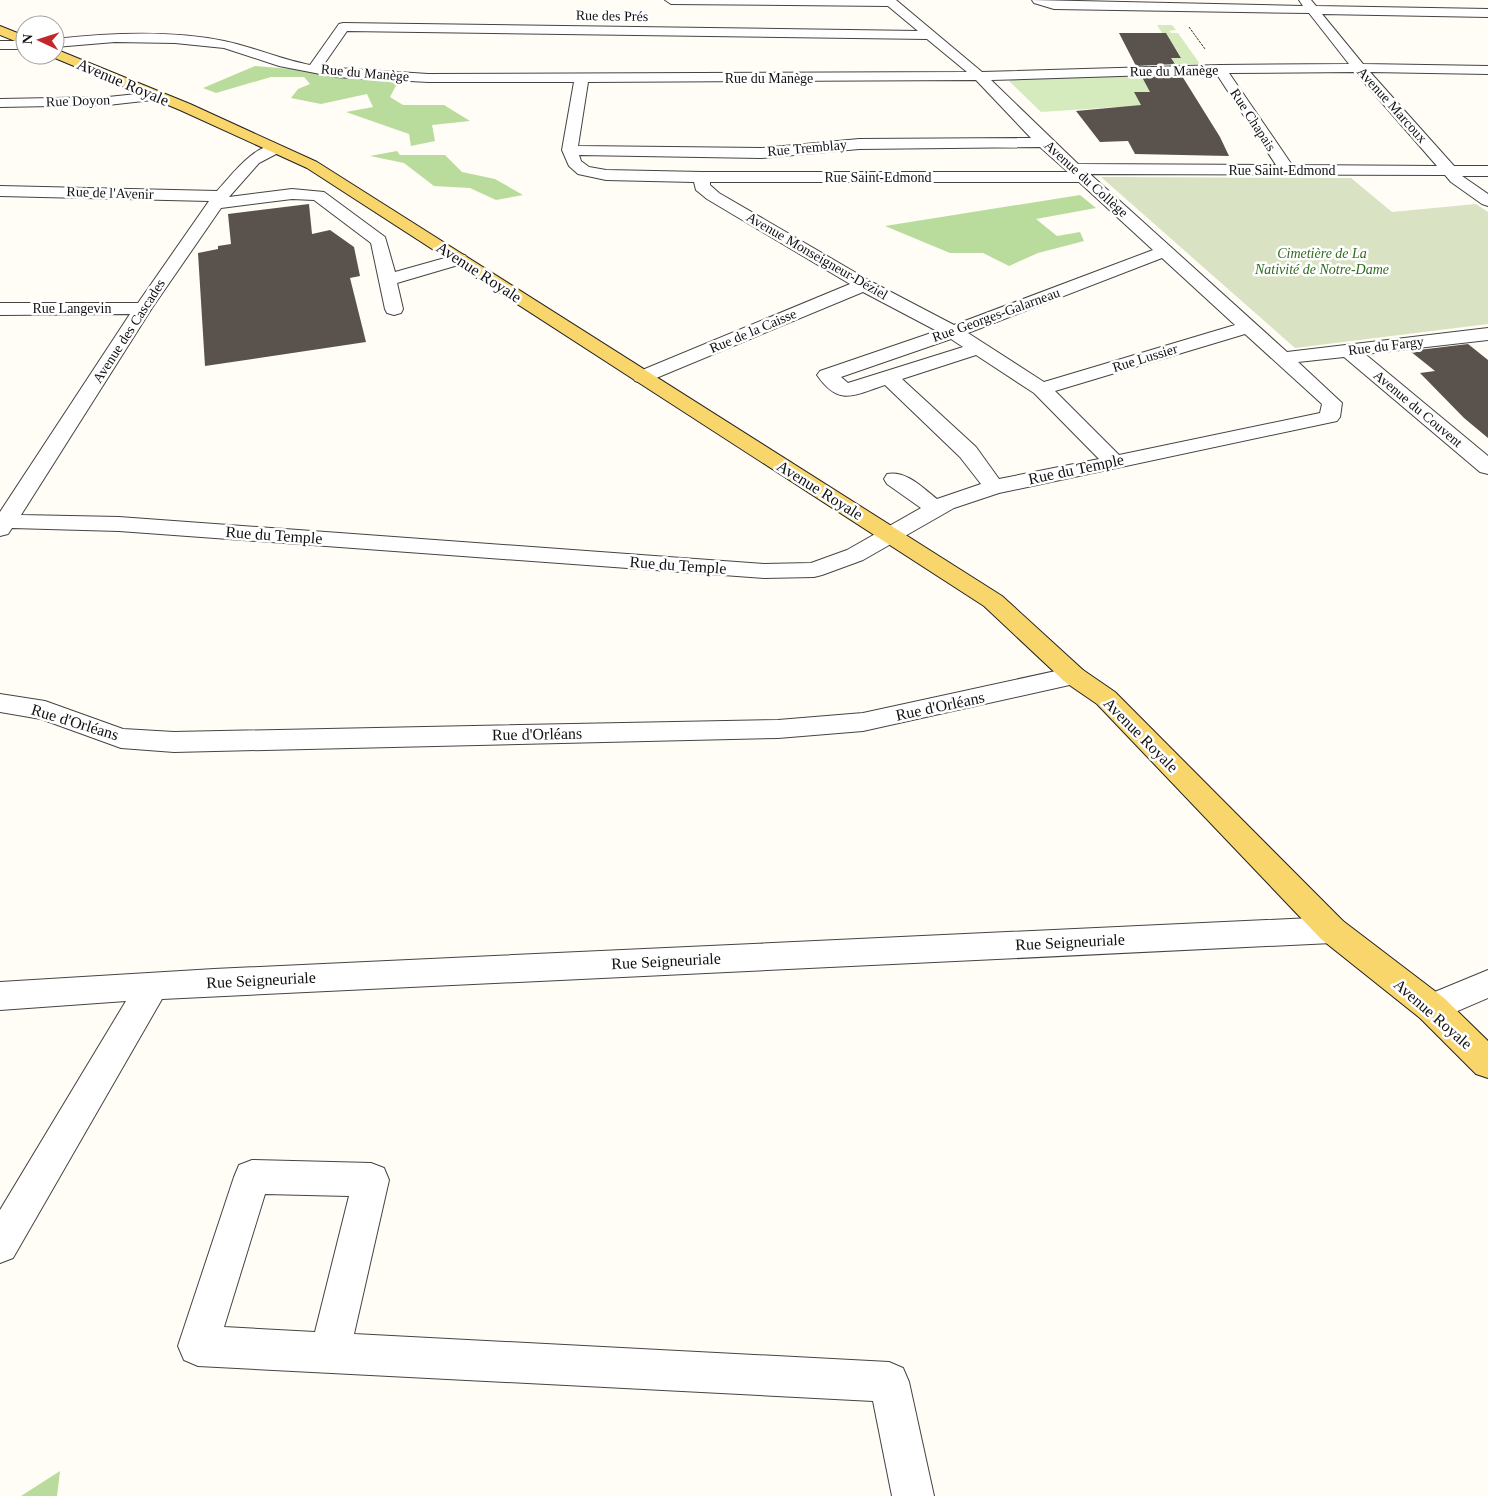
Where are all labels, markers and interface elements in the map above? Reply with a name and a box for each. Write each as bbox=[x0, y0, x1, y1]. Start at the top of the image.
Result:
street label: Rue des Prés bbox=[576, 8, 648, 24]
north arrow bbox=[15, 15, 65, 65]
text: N bbox=[20, 34, 35, 45]
street label: Avenue Royale bbox=[74, 55, 171, 110]
street label: Rue du Manège bbox=[320, 62, 410, 84]
street label: Rue du Manège bbox=[1130, 63, 1218, 79]
street label: Avenue Marcoux bbox=[1354, 64, 1430, 146]
street label: Rue du Manège bbox=[725, 71, 813, 86]
street label: Rue Chapais bbox=[1227, 86, 1279, 154]
street label: Rue Doyon bbox=[46, 92, 110, 110]
street label: Rue Tremblay bbox=[767, 137, 847, 159]
street label: Avenue du Collège bbox=[1041, 138, 1131, 220]
street label: Rue Saint-Edmond bbox=[1229, 163, 1335, 178]
street label: Rue Saint-Edmond bbox=[825, 170, 931, 185]
street label: Rue de l'Avenir bbox=[66, 184, 154, 202]
street label: Avenue Monseigneur-Déziel bbox=[744, 209, 890, 303]
street label: Avenue Royale bbox=[433, 238, 525, 307]
park label: Cimetière de La Nativité de Notre-Dame bbox=[1254, 246, 1389, 277]
street label: Avenue des Cascades bbox=[90, 276, 168, 386]
street label: Rue Georges-Galarneau bbox=[930, 285, 1062, 345]
street label: Rue Langevin bbox=[33, 301, 111, 316]
street label: Rue de la Caisse bbox=[707, 306, 799, 356]
street label: Rue du Fargy bbox=[1347, 334, 1425, 358]
street label: Rue Lussier bbox=[1111, 341, 1180, 375]
street label: Avenue du Couvent bbox=[1371, 368, 1465, 450]
street label: Rue du Temple bbox=[1027, 451, 1126, 488]
street label: Avenue Royale bbox=[773, 457, 866, 524]
street label: Rue du Temple bbox=[225, 523, 323, 548]
street label: Rue du Temple bbox=[629, 553, 727, 578]
street label: Rue d'Orléans bbox=[894, 688, 986, 724]
street label: Avenue Royale bbox=[1100, 694, 1182, 776]
street label: Rue d'Orléans bbox=[29, 701, 121, 743]
street label: Rue d'Orléans bbox=[492, 725, 582, 743]
street label: Rue Seigneuriale bbox=[1015, 931, 1125, 954]
street label: Rue Seigneuriale bbox=[611, 950, 721, 973]
street label: Rue Seigneuriale bbox=[206, 969, 316, 992]
street label: Avenue Royale bbox=[1390, 975, 1476, 1053]

